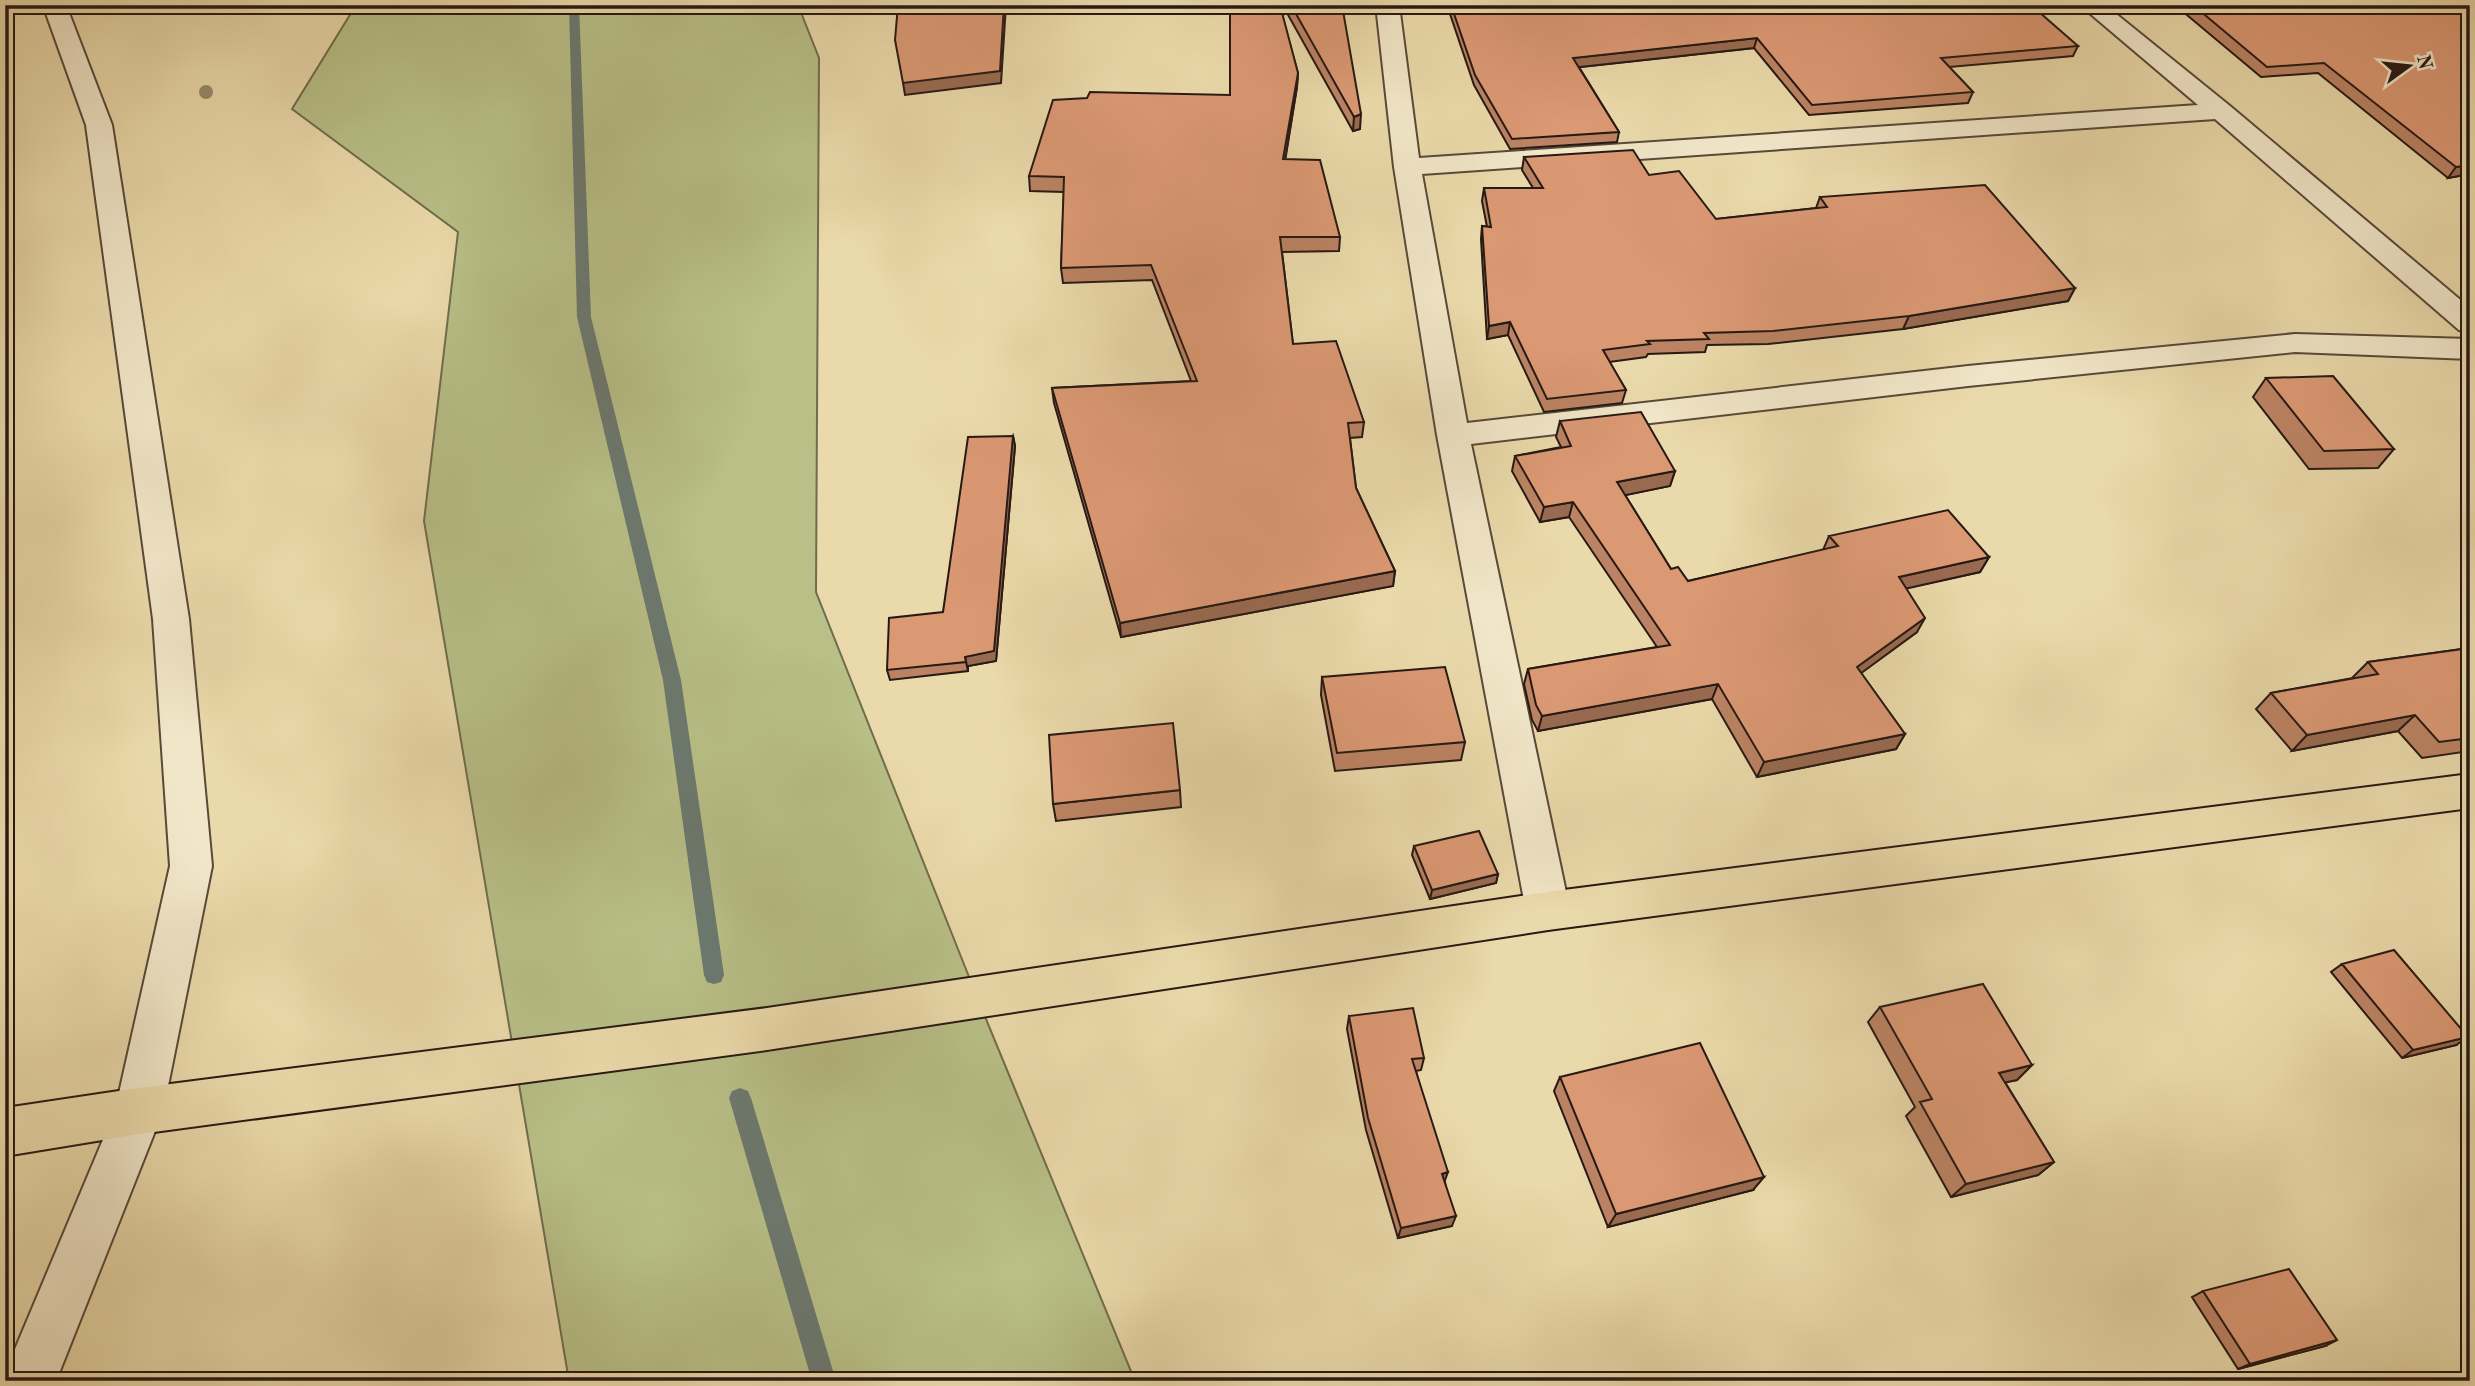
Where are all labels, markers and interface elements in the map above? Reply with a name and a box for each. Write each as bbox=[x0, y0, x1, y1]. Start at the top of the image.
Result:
north arrow bbox=[2374, 32, 2444, 102]
text: N bbox=[2412, 53, 2434, 72]

